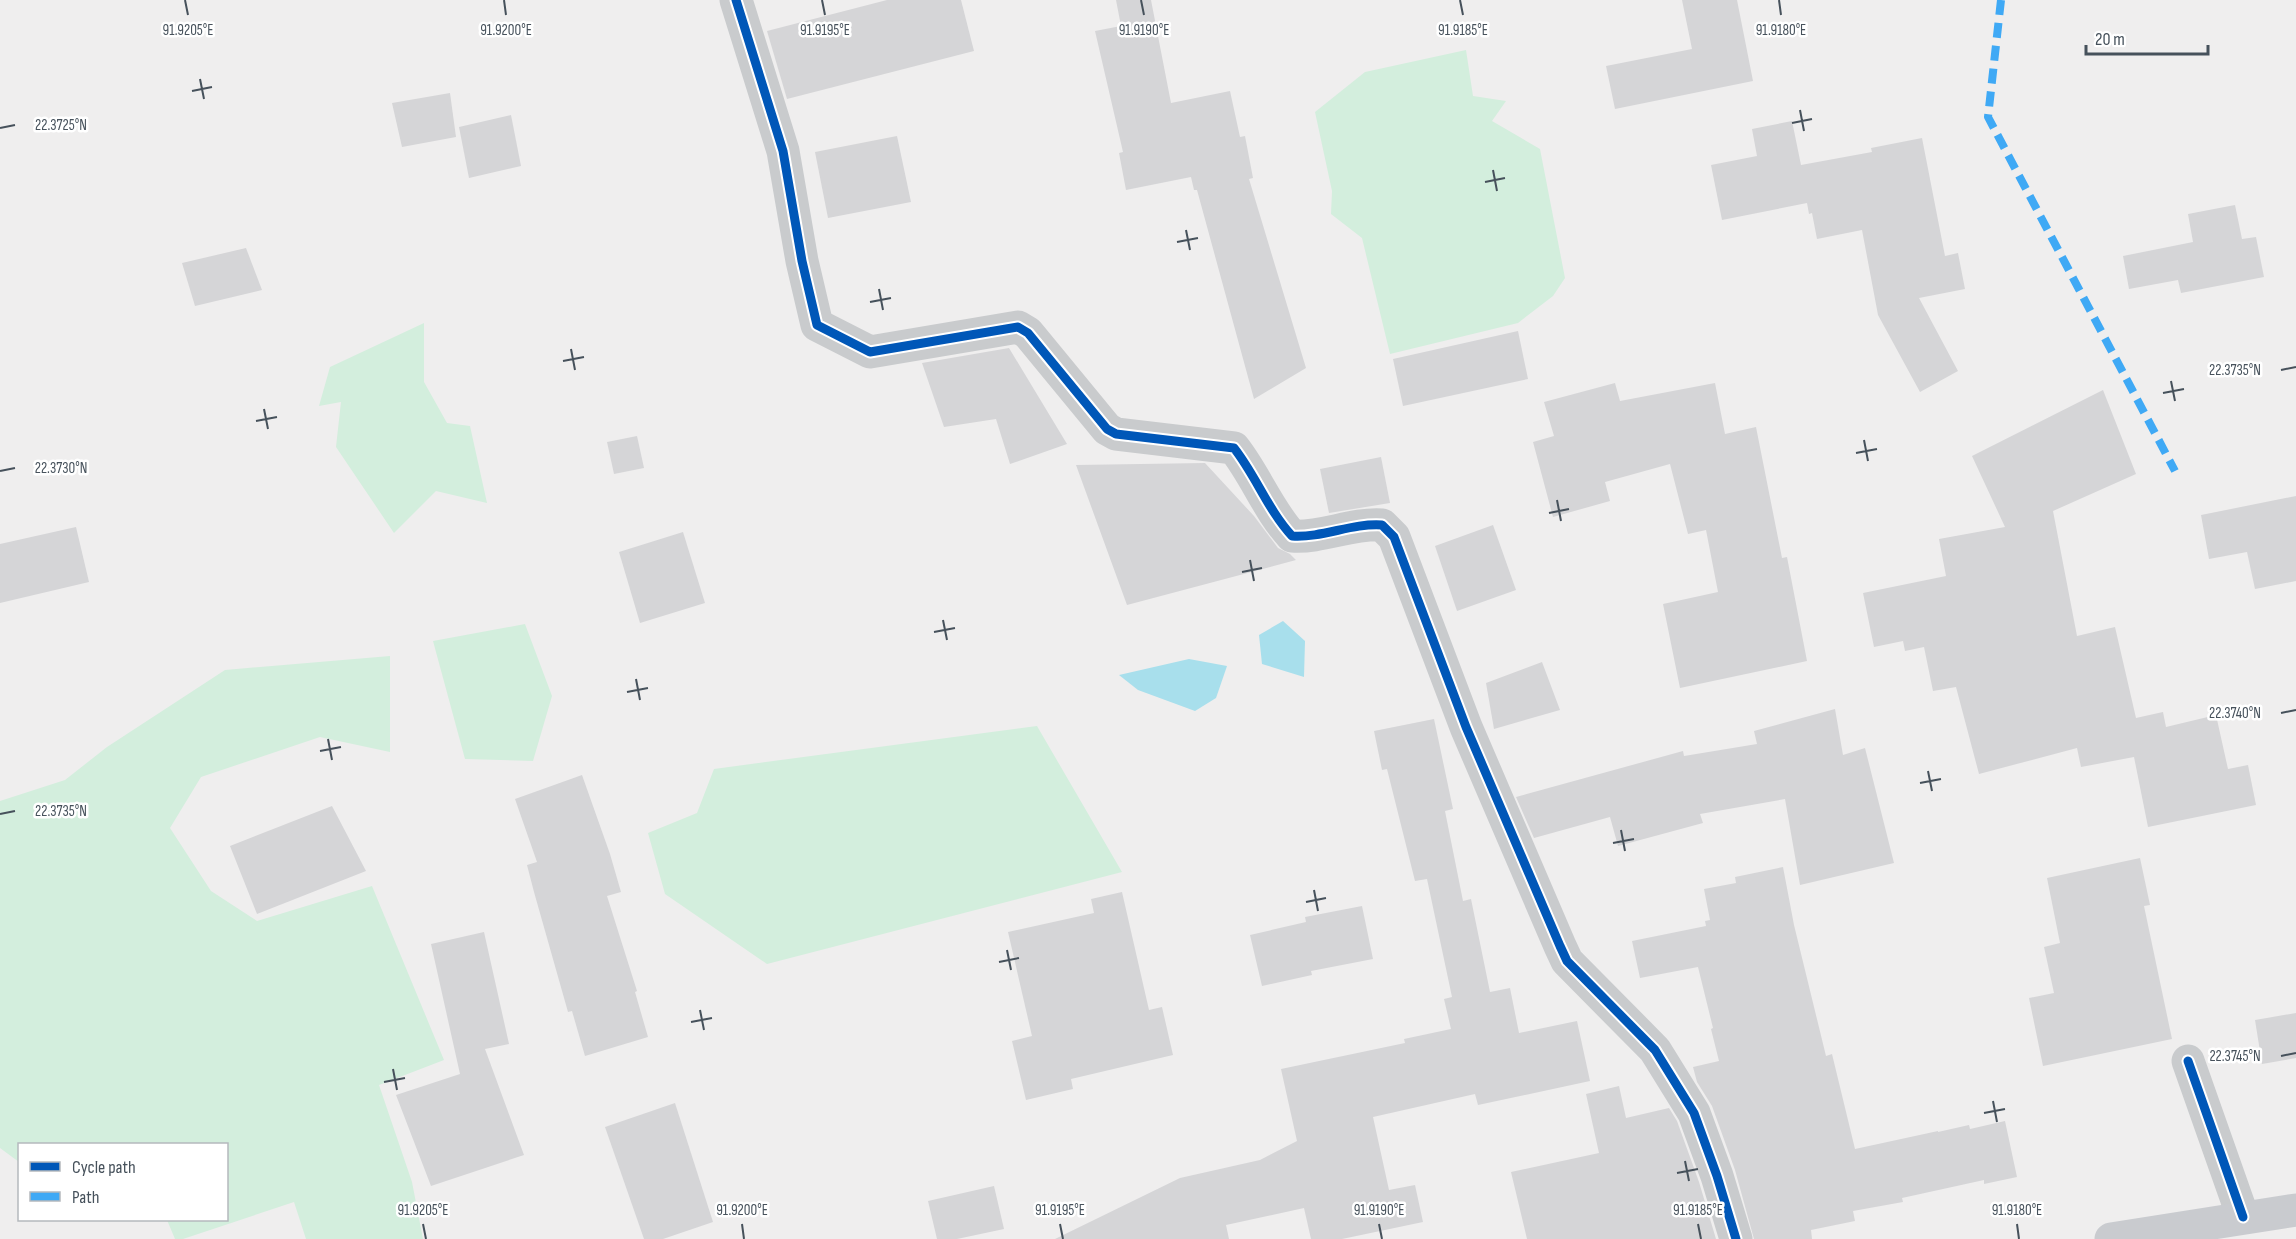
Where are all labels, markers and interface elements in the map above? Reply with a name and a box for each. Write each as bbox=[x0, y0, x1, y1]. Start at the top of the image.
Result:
scale bar bbox=[2086, 18, 2208, 56]
text: 91.9205°E bbox=[162, 21, 214, 40]
text: 91.9200°E bbox=[480, 21, 532, 40]
text: 91.9195°E bbox=[800, 21, 850, 40]
text: 91.9190°E bbox=[1119, 21, 1169, 40]
text: 91.9185°E bbox=[1438, 21, 1488, 40]
text: 91.9180°E bbox=[1756, 21, 1806, 40]
text: 20 m bbox=[2095, 29, 2125, 50]
text: 22.3725°N bbox=[35, 116, 87, 135]
text: 22.3735°N bbox=[2209, 361, 2261, 380]
text: 22.3730°N bbox=[35, 459, 87, 478]
text: 22.3740°N bbox=[2209, 704, 2261, 723]
text: 22.3735°N bbox=[35, 802, 87, 821]
text: 22.3745°N bbox=[2209, 1047, 2261, 1066]
legend bbox=[18, 1143, 228, 1221]
text: Cycle path bbox=[72, 1157, 136, 1178]
text: Path bbox=[72, 1187, 100, 1208]
text: 91.9205°E bbox=[397, 1201, 449, 1220]
text: 91.9200°E bbox=[716, 1201, 768, 1220]
text: 91.9195°E bbox=[1035, 1201, 1085, 1220]
text: 91.9190°E bbox=[1354, 1201, 1404, 1220]
text: 91.9185°E bbox=[1673, 1201, 1723, 1220]
text: 91.9180°E bbox=[1992, 1201, 2042, 1220]

